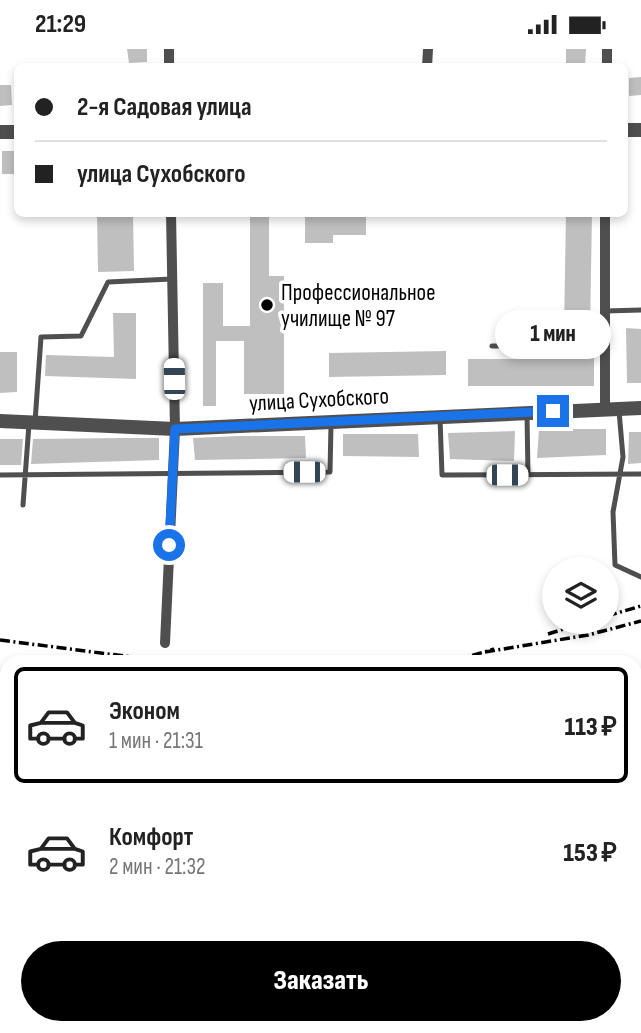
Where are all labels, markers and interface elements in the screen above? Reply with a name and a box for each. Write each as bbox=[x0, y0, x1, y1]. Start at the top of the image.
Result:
text: 21:29 bbox=[35, 9, 86, 40]
text: 2-я Садовая улица bbox=[77, 92, 252, 123]
text: улица Сухобского bbox=[77, 159, 246, 190]
place label: Профессиональное училище № 97 bbox=[281, 279, 435, 333]
marker: Профессиональное училище № 97 bbox=[259, 297, 275, 313]
callout: 1 мин bbox=[495, 309, 611, 359]
text: 1 мин bbox=[530, 320, 576, 348]
car bbox=[164, 358, 185, 400]
street label: улица Сухобского bbox=[248, 382, 390, 418]
route end bbox=[537, 395, 569, 427]
car bbox=[284, 462, 326, 483]
car bbox=[487, 465, 529, 486]
route start bbox=[153, 529, 185, 561]
map controls bbox=[542, 557, 619, 634]
button: layers bbox=[542, 557, 619, 634]
icon: car bbox=[25, 694, 88, 757]
text: Эконом bbox=[109, 696, 180, 727]
text: 113 ₽ bbox=[565, 712, 617, 743]
text: 1 мин · 21:31 bbox=[109, 727, 203, 755]
icon: car bbox=[25, 820, 88, 883]
text: Комфорт bbox=[109, 822, 193, 853]
text: 153 ₽ bbox=[563, 838, 617, 869]
text: 2 мин · 21:32 bbox=[109, 853, 206, 881]
button: Заказать bbox=[21, 941, 621, 1021]

